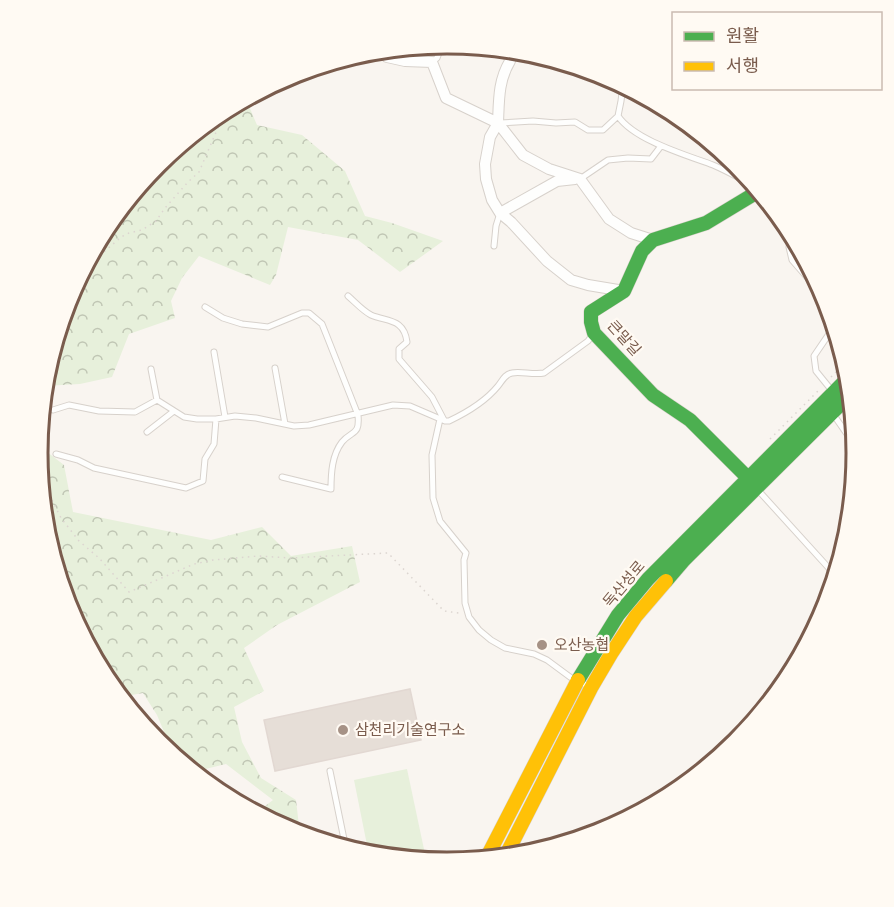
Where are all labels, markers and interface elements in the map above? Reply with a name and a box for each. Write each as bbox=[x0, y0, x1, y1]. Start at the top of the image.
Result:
legend bbox=[672, 12, 882, 90]
text: 원활 bbox=[726, 22, 759, 49]
text: 서행 bbox=[726, 52, 759, 79]
street label: 큰말길 bbox=[602, 315, 647, 361]
street label: 독산성로 bbox=[597, 555, 650, 612]
place label: 오산농협 bbox=[554, 633, 609, 656]
marker: 오산농협 bbox=[535, 638, 549, 652]
place label: 삼천리기술연구소 bbox=[355, 718, 466, 741]
marker: 삼천리기술연구소 bbox=[336, 723, 350, 737]

